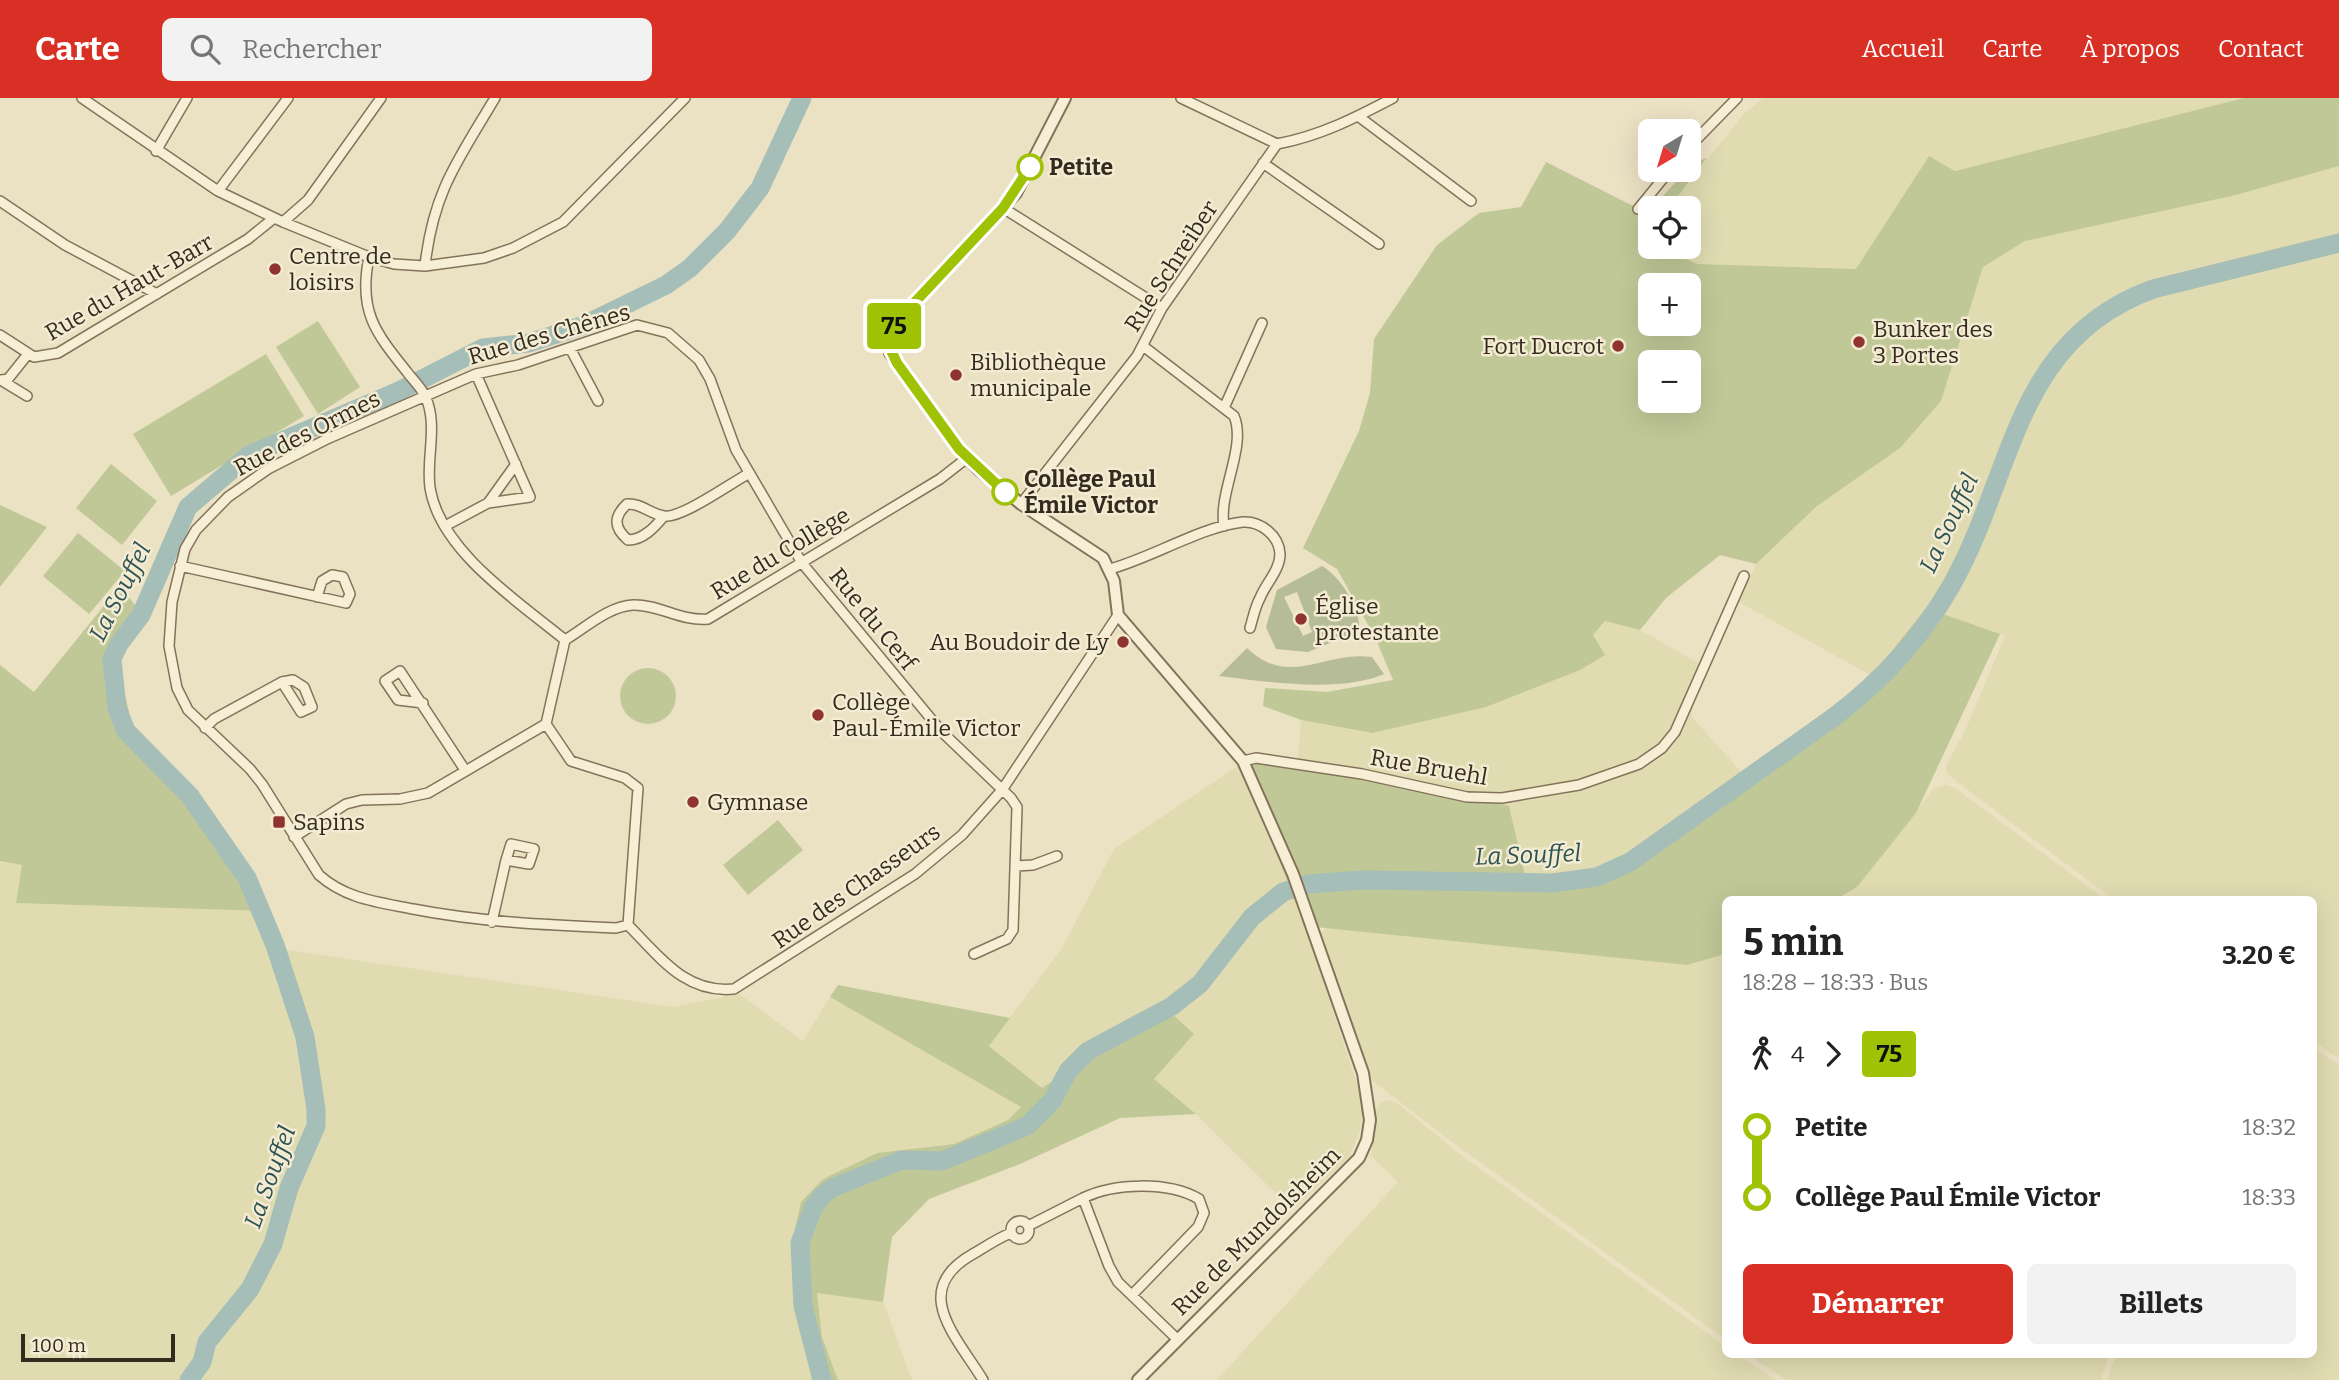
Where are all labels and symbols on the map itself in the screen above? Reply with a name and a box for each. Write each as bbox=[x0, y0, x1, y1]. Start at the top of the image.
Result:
north arrow bbox=[1638, 119, 1701, 182]
place label: Petite bbox=[1049, 153, 1113, 181]
marker: Petite bbox=[1017, 154, 1043, 180]
street label: Rue Schreiber bbox=[1118, 195, 1224, 337]
street label: Rue du Haut-Barr bbox=[40, 228, 218, 346]
place label: Centre de loisirs bbox=[289, 242, 392, 296]
marker: Centre de loisirs bbox=[267, 261, 283, 277]
street label: Rue des Chênes bbox=[465, 297, 633, 371]
line badge: 75 bbox=[862, 303, 926, 349]
place label: Bunker des 3 Portes bbox=[1873, 315, 1993, 369]
place label: Fort Ducrot bbox=[1483, 332, 1604, 360]
marker: Bunker des 3 Portes bbox=[1851, 334, 1867, 350]
marker: Fort Ducrot bbox=[1610, 338, 1626, 354]
place label: Bibliothèque municipale bbox=[970, 348, 1106, 402]
marker: Bibliothèque municipale bbox=[948, 367, 964, 383]
street label: Rue des Ormes bbox=[229, 384, 385, 482]
place label: Collège Paul Émile Victor bbox=[1024, 465, 1158, 519]
water label: La Souffel bbox=[1914, 469, 1984, 577]
marker: Collège Paul Émile Victor bbox=[992, 479, 1018, 505]
street label: Rue du Collège bbox=[705, 501, 855, 605]
water label: La Souffel bbox=[83, 538, 157, 646]
street label: Rue du Cerf bbox=[823, 562, 924, 677]
place label: Église protestante bbox=[1315, 592, 1439, 646]
marker: Église protestante bbox=[1293, 611, 1309, 627]
place label: Au Boudoir de Ly bbox=[929, 628, 1110, 656]
marker: Au Boudoir de Ly bbox=[1115, 634, 1131, 650]
place label: Collège Paul-Émile Victor bbox=[832, 688, 1020, 742]
marker: Collège Paul-Émile Victor bbox=[810, 707, 826, 723]
street label: Rue Bruehl bbox=[1368, 743, 1490, 791]
place label: Gymnase bbox=[707, 788, 808, 816]
marker: Gymnase bbox=[685, 794, 701, 810]
place label: Sapins bbox=[293, 808, 365, 836]
marker: Sapins bbox=[271, 814, 287, 830]
street label: Rue des Chasseurs bbox=[767, 818, 945, 954]
water label: La Souffel bbox=[1474, 839, 1582, 871]
water label: La Souffel bbox=[239, 1122, 301, 1232]
street label: Rue de Mundolsheim bbox=[1166, 1141, 1346, 1321]
scale bar bbox=[21, 1331, 175, 1363]

